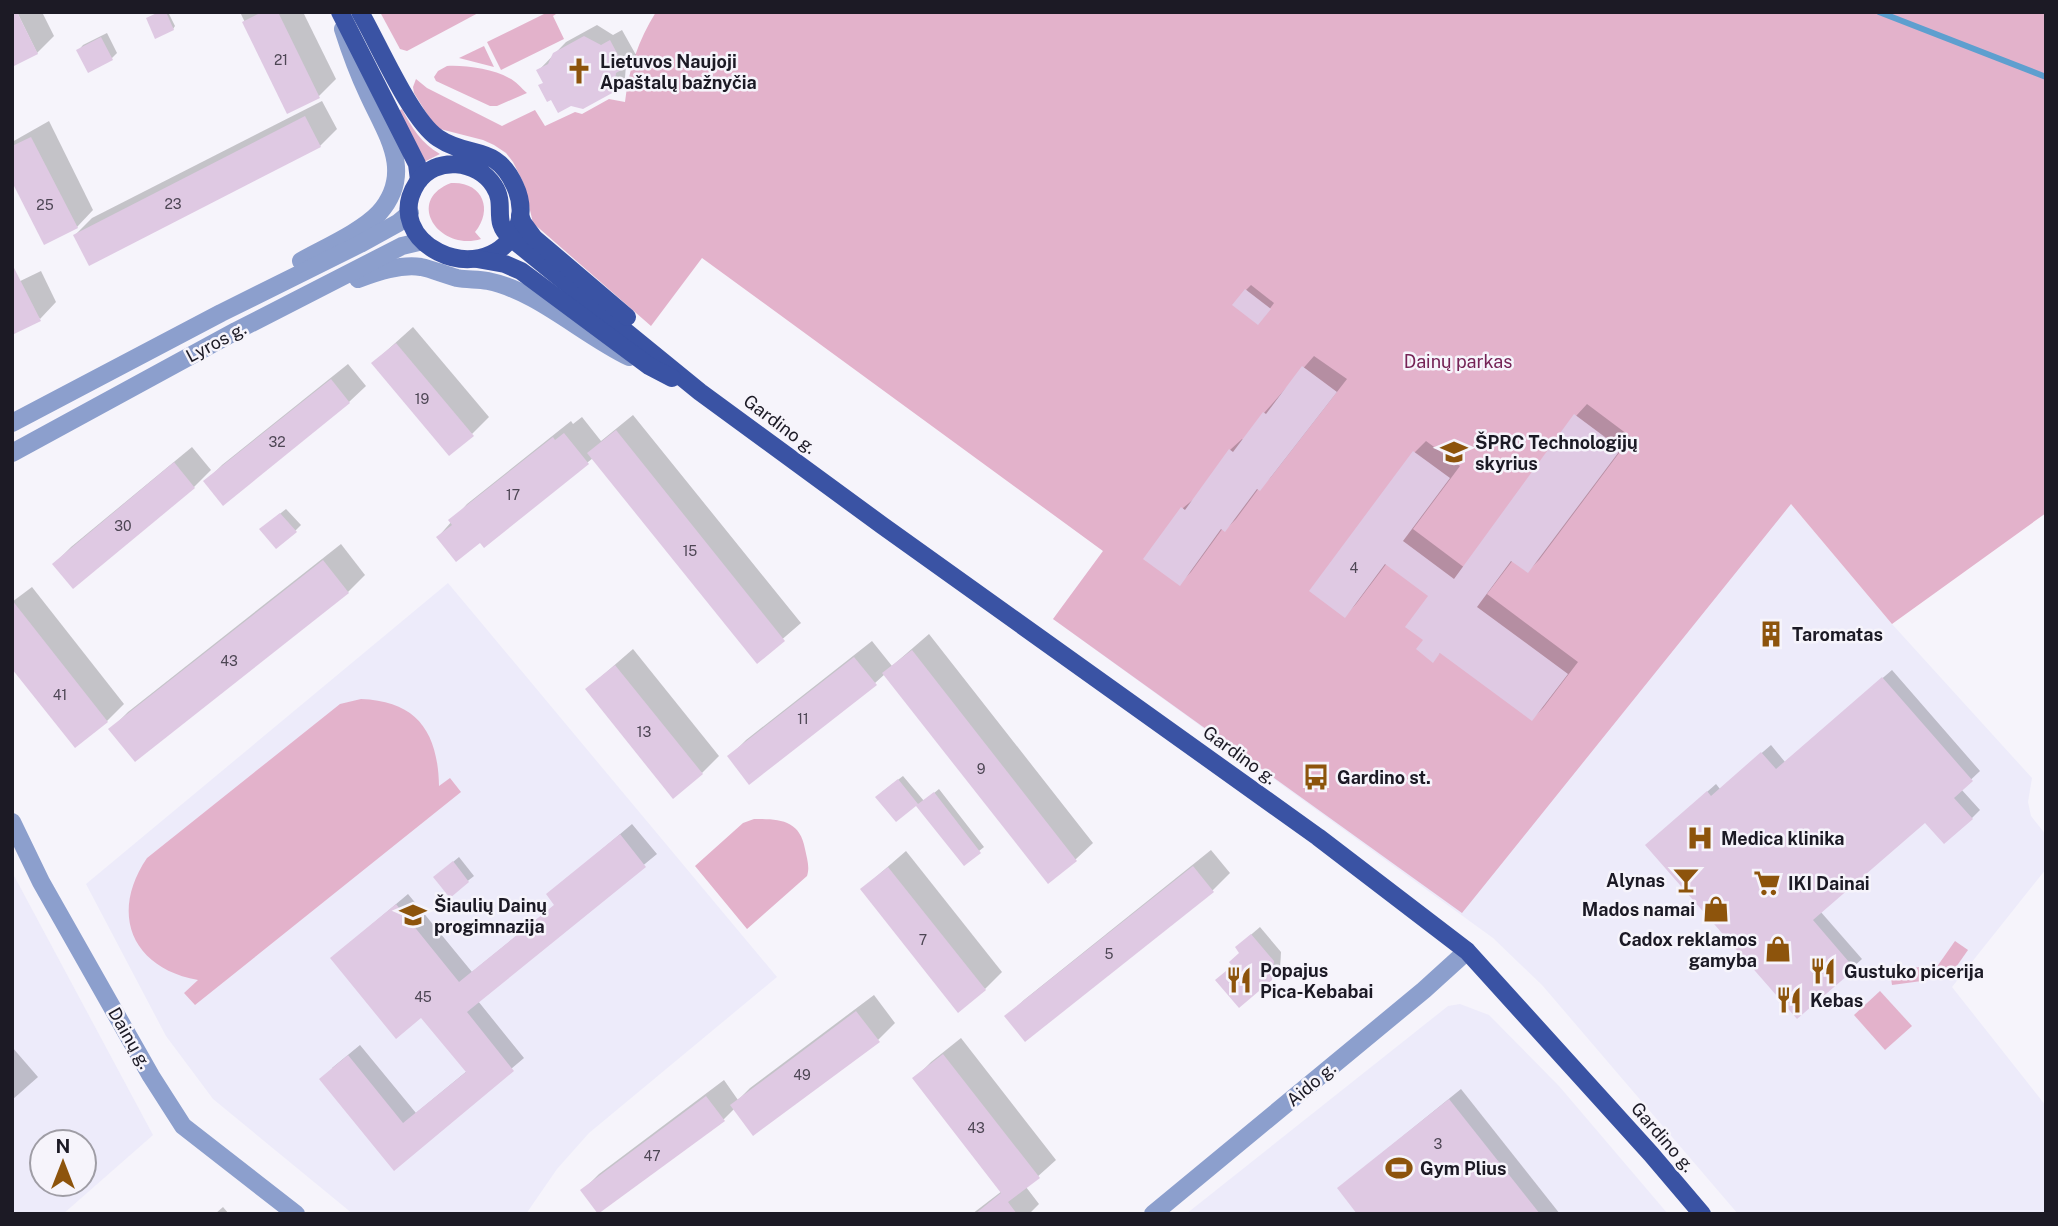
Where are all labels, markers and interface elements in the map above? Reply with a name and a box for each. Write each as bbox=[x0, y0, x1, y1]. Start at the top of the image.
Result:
place label: Lietuvos Naujoji Apaštalų bažnyčia bbox=[600, 51, 757, 93]
house number: 21 bbox=[274, 52, 288, 68]
church icon: Lietuvos Naujoji Apaštalų bažnyčia bbox=[564, 56, 594, 86]
house number: 23 bbox=[164, 196, 182, 212]
house number: 25 bbox=[36, 197, 54, 213]
street label: Lyros g. bbox=[182, 317, 250, 367]
park label: Dainų parkas bbox=[1404, 351, 1512, 372]
street label: Gardino g. bbox=[740, 390, 820, 458]
house number: 19 bbox=[415, 391, 429, 407]
place label: ŠPRC Technologijų skyrius bbox=[1475, 431, 1638, 474]
house number: 32 bbox=[268, 434, 286, 450]
school or university icon: ŠPRC Technologijų skyrius bbox=[1439, 437, 1469, 467]
house number: 17 bbox=[506, 487, 520, 503]
house number: 30 bbox=[114, 518, 132, 534]
house number: 15 bbox=[683, 543, 697, 559]
house number: 4 bbox=[1350, 560, 1359, 576]
building icon: Taromatas bbox=[1756, 619, 1786, 649]
place label: Taromatas bbox=[1792, 624, 1883, 645]
house number: 43 bbox=[220, 653, 238, 669]
house number: 41 bbox=[53, 687, 67, 703]
house number: 11 bbox=[797, 711, 809, 727]
street label: Gardino g. bbox=[1199, 721, 1281, 789]
house number: 13 bbox=[637, 724, 651, 740]
house number: 9 bbox=[977, 761, 986, 777]
bus stop icon: Gardino st. bbox=[1301, 762, 1331, 792]
place label: Gardino st. bbox=[1337, 767, 1431, 788]
hospital icon: Medica klinika bbox=[1685, 823, 1715, 853]
place label: Medica klinika bbox=[1721, 828, 1845, 849]
bar icon: Alynas bbox=[1671, 865, 1701, 895]
supermarket icon: IKI Dainai bbox=[1752, 868, 1782, 898]
place label: Alynas bbox=[1606, 870, 1665, 891]
place label: IKI Dainai bbox=[1788, 873, 1870, 894]
place label: Šiaulių Dainų progimnazija bbox=[434, 894, 547, 937]
shop icon: Mados namai bbox=[1701, 894, 1731, 924]
place label: Mados namai bbox=[1582, 899, 1695, 920]
school or university icon: Šiaulių Dainų progimnazija bbox=[398, 900, 428, 930]
place label: Cadox reklamos gamyba bbox=[1619, 929, 1757, 971]
house number: 7 bbox=[919, 932, 927, 948]
shop icon: Cadox reklamos gamyba bbox=[1763, 934, 1793, 964]
house number: 5 bbox=[1105, 946, 1114, 962]
restaurant icon: Gustuko picerija bbox=[1808, 956, 1838, 986]
place label: Popajus Pica-Kebabai bbox=[1260, 960, 1373, 1002]
place label: Gustuko picerija bbox=[1844, 961, 1984, 982]
restaurant icon: Popajus Pica-Kebabai bbox=[1224, 965, 1254, 995]
restaurant icon: Kebas bbox=[1774, 985, 1804, 1015]
house number: 45 bbox=[414, 989, 432, 1005]
place label: Kebas bbox=[1810, 990, 1863, 1011]
street label: Dainų g. bbox=[104, 1004, 156, 1072]
street label: Aido g. bbox=[1282, 1057, 1340, 1111]
house number: 49 bbox=[793, 1067, 811, 1083]
street label: Gardino g. bbox=[1627, 1098, 1699, 1176]
house number: 43 bbox=[967, 1120, 985, 1136]
north arrow bbox=[28, 1128, 98, 1198]
text: N bbox=[56, 1135, 70, 1157]
house number: 3 bbox=[1434, 1136, 1443, 1152]
house number: 47 bbox=[643, 1148, 661, 1164]
sports icon: Gym Plius bbox=[1384, 1153, 1414, 1183]
place label: Gym Plius bbox=[1420, 1158, 1507, 1179]

